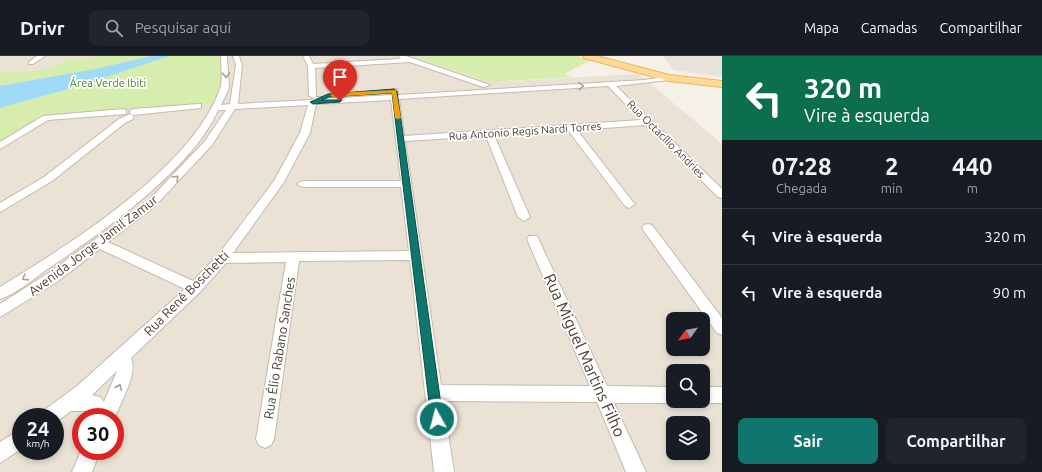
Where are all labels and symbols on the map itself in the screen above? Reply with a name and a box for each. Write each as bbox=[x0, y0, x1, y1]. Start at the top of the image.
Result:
pin bbox=[323, 60, 357, 101]
one-way arrow bbox=[222, 72, 231, 78]
park label: Área Verde Ibiti bbox=[70, 76, 146, 89]
one-way arrow bbox=[578, 82, 584, 90]
street label: Rua Octacílio Andries bbox=[625, 98, 707, 180]
street label: Rua Antonio Regis Nardi Torres bbox=[448, 120, 602, 142]
one-way arrow bbox=[171, 175, 179, 183]
street label: Avenida Jorge Jamil Zamur bbox=[26, 192, 160, 298]
street label: Rua Renê Boschetti bbox=[141, 248, 231, 338]
street label: Rua Miguel Martins Filho bbox=[541, 271, 629, 439]
one-way arrow bbox=[22, 274, 29, 281]
street label: Rua Élio Rabano Sanches bbox=[260, 275, 297, 420]
north arrow bbox=[666, 312, 710, 356]
one-way arrow bbox=[114, 383, 122, 391]
position arrow bbox=[416, 398, 458, 440]
speed limit sign: 30 bbox=[72, 408, 124, 460]

